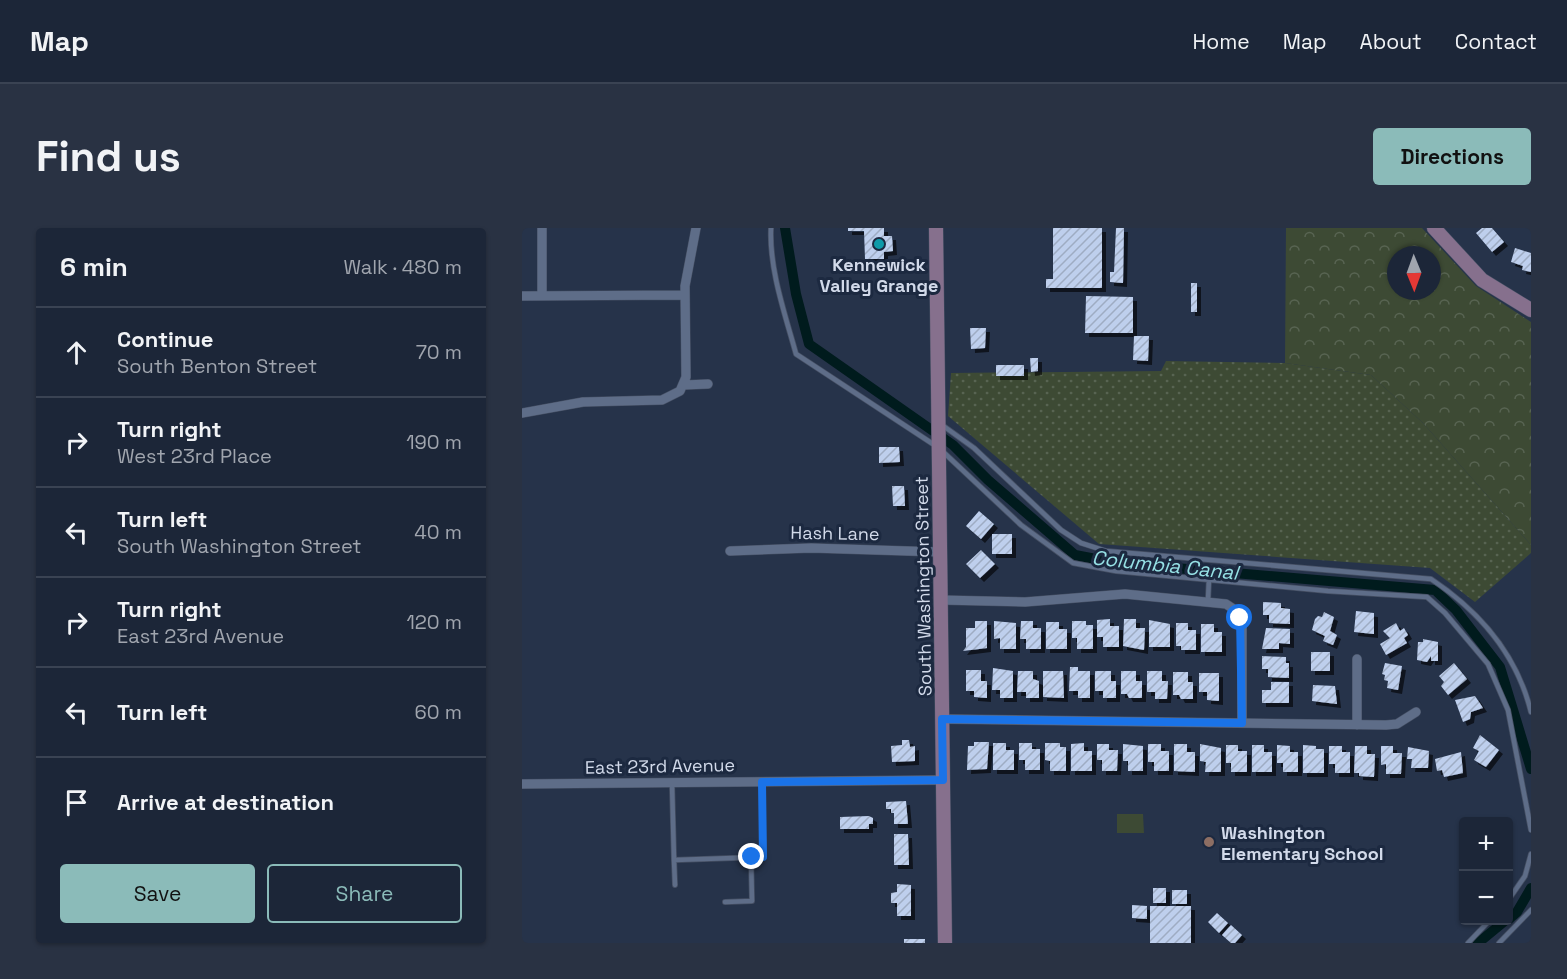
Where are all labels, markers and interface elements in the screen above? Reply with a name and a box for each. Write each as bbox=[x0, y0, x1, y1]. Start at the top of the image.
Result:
text: Map bbox=[30, 23, 89, 59]
text: Home bbox=[1192, 28, 1250, 55]
text: Map bbox=[1283, 28, 1327, 55]
text: About bbox=[1360, 28, 1422, 55]
text: Contact bbox=[1455, 28, 1537, 55]
button: Directions bbox=[1373, 128, 1531, 185]
text: Find us bbox=[36, 130, 181, 183]
marker: Kennewick Valley Grange bbox=[872, 237, 886, 251]
north arrow bbox=[1387, 246, 1441, 300]
text: 6 min bbox=[60, 250, 128, 284]
place label: Kennewick Valley Grange bbox=[820, 253, 938, 297]
text: Walk · 480 m bbox=[343, 254, 462, 280]
text: Continue bbox=[117, 325, 213, 353]
icon: ahead bbox=[60, 336, 93, 369]
text: 70 m bbox=[416, 339, 462, 365]
text: South Benton Street bbox=[117, 353, 317, 379]
text: Turn right bbox=[117, 415, 222, 443]
icon: right bbox=[60, 426, 93, 459]
text: 190 m bbox=[406, 429, 462, 455]
text: West 23rd Place bbox=[117, 443, 272, 469]
street label: South Washington Street bbox=[910, 476, 936, 696]
text: Turn left bbox=[117, 505, 207, 533]
icon: left bbox=[60, 516, 93, 549]
text: 40 m bbox=[414, 519, 462, 545]
street label: Hash Lane bbox=[790, 521, 880, 545]
text: South Washington Street bbox=[117, 533, 362, 559]
water label: Columbia Canal bbox=[1091, 544, 1242, 586]
text: Turn right bbox=[117, 595, 222, 623]
route start bbox=[1226, 604, 1252, 630]
icon: right bbox=[60, 606, 93, 639]
text: 120 m bbox=[406, 609, 462, 635]
text: East 23rd Avenue bbox=[117, 623, 284, 649]
icon: left bbox=[60, 696, 93, 729]
text: Turn left bbox=[117, 698, 207, 726]
text: 60 m bbox=[415, 699, 462, 725]
street label: East 23rd Avenue bbox=[585, 753, 735, 779]
icon: arrive bbox=[60, 786, 93, 819]
text: Arrive at destination bbox=[117, 788, 334, 816]
map controls bbox=[1459, 817, 1513, 925]
button: + bbox=[1459, 817, 1513, 871]
place label: Washington Elementary School bbox=[1221, 821, 1384, 865]
marker: Washington Elementary School bbox=[1202, 835, 1216, 849]
route end bbox=[738, 843, 764, 869]
button: Save bbox=[60, 864, 255, 923]
button: Share bbox=[267, 864, 462, 923]
button: − bbox=[1459, 871, 1513, 925]

